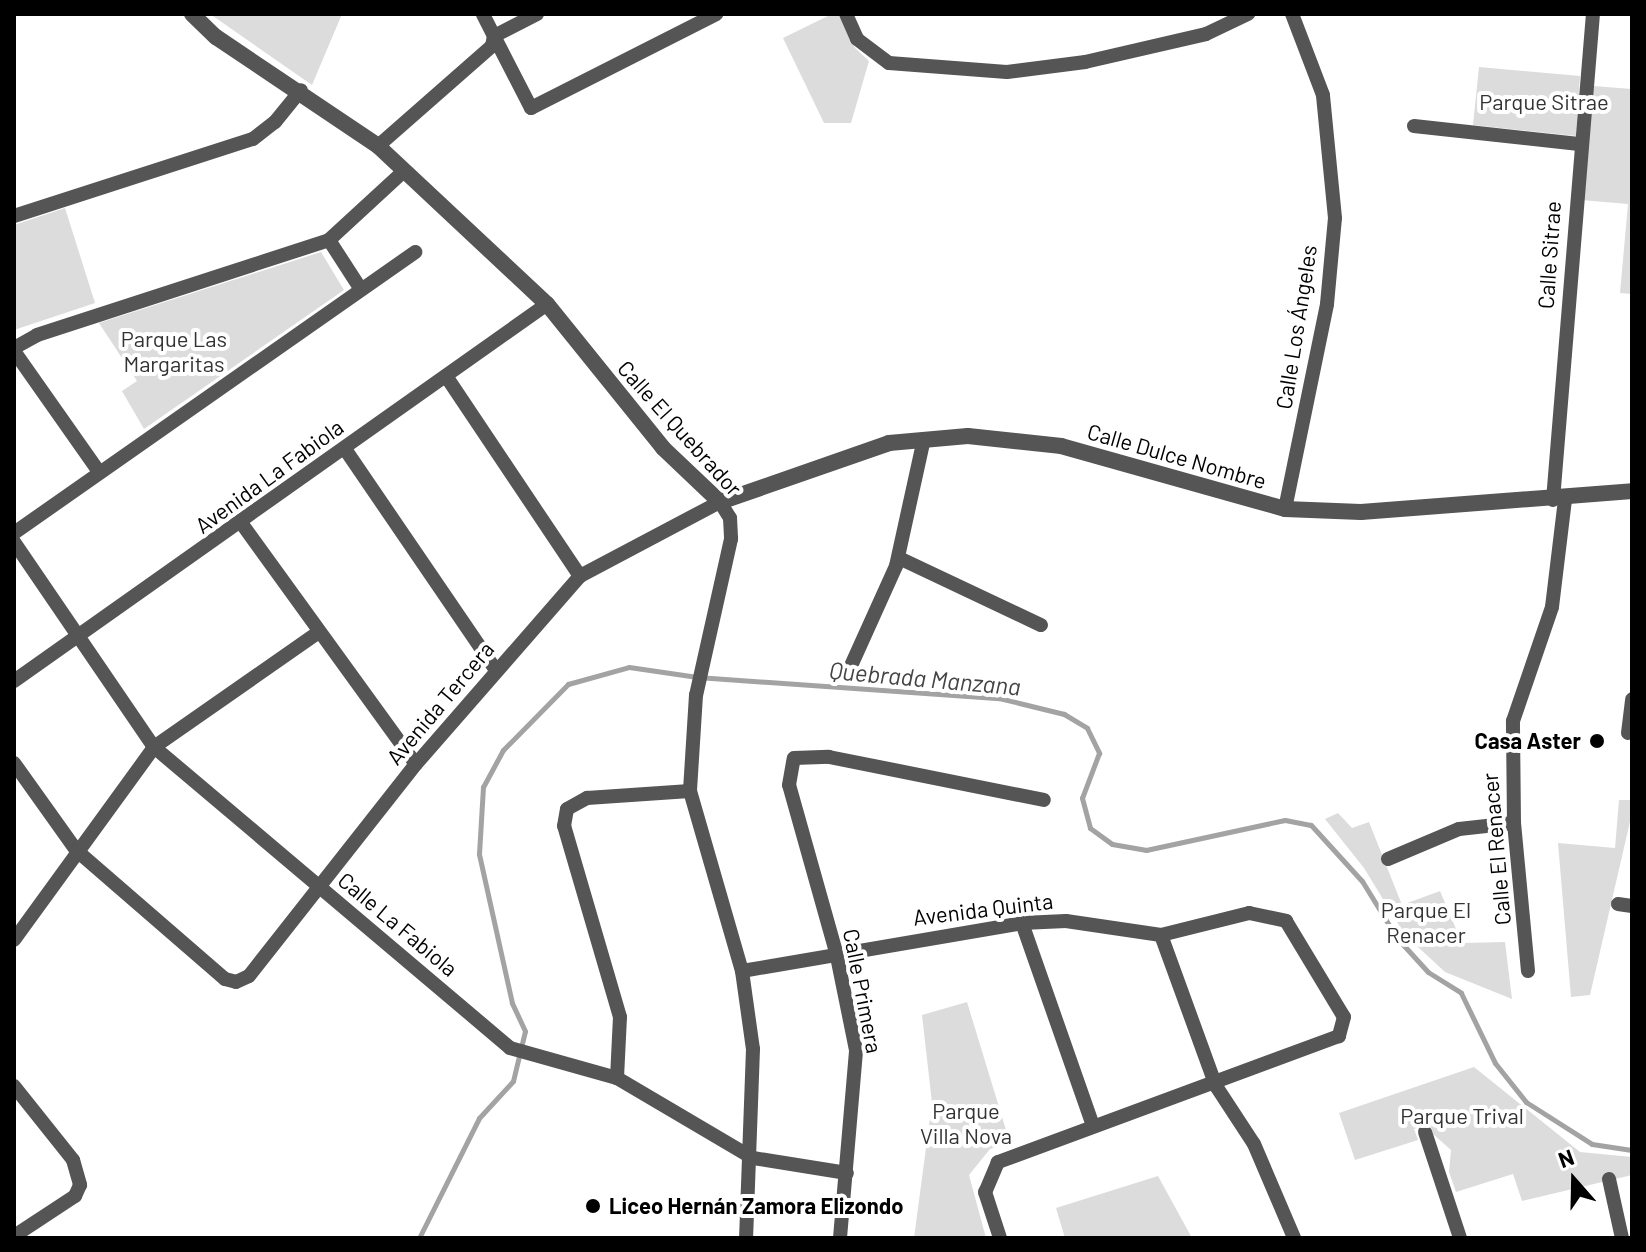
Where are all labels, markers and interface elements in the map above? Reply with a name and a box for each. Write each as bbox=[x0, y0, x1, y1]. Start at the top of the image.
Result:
park label: Parque Sitrae bbox=[1479, 89, 1609, 115]
street label: Calle Sitrae bbox=[1532, 200, 1566, 310]
street label: Calle Los Ángeles bbox=[1270, 243, 1322, 411]
park label: Parque Las Margaritas bbox=[121, 325, 227, 376]
street label: Calle El Quebrador bbox=[612, 355, 748, 501]
street label: Avenida La Fabiola bbox=[190, 413, 348, 539]
street label: Calle Dulce Nombre bbox=[1084, 418, 1270, 494]
street label: Avenida Tercera bbox=[381, 636, 499, 770]
water label: Quebrada Manzana bbox=[828, 655, 1022, 701]
place label: Casa Aster bbox=[1475, 728, 1581, 754]
marker: Casa Aster bbox=[1588, 732, 1606, 750]
street label: Calle El Renacer bbox=[1476, 772, 1516, 926]
street label: Calle La Fabiola bbox=[333, 866, 463, 982]
street label: Avenida Quinta bbox=[911, 887, 1055, 931]
park label: Parque El Renacer bbox=[1381, 896, 1471, 948]
street label: Calle Primera bbox=[838, 926, 888, 1056]
park label: Parque Villa Nova bbox=[920, 1097, 1012, 1148]
park label: Parque Trival bbox=[1400, 1103, 1524, 1129]
north arrow bbox=[1534, 1140, 1614, 1220]
text: N bbox=[1554, 1143, 1577, 1172]
place label: Liceo Hernán Zamora Elizondo bbox=[609, 1193, 903, 1219]
marker: Liceo Hernán Zamora Elizondo bbox=[584, 1197, 602, 1215]

